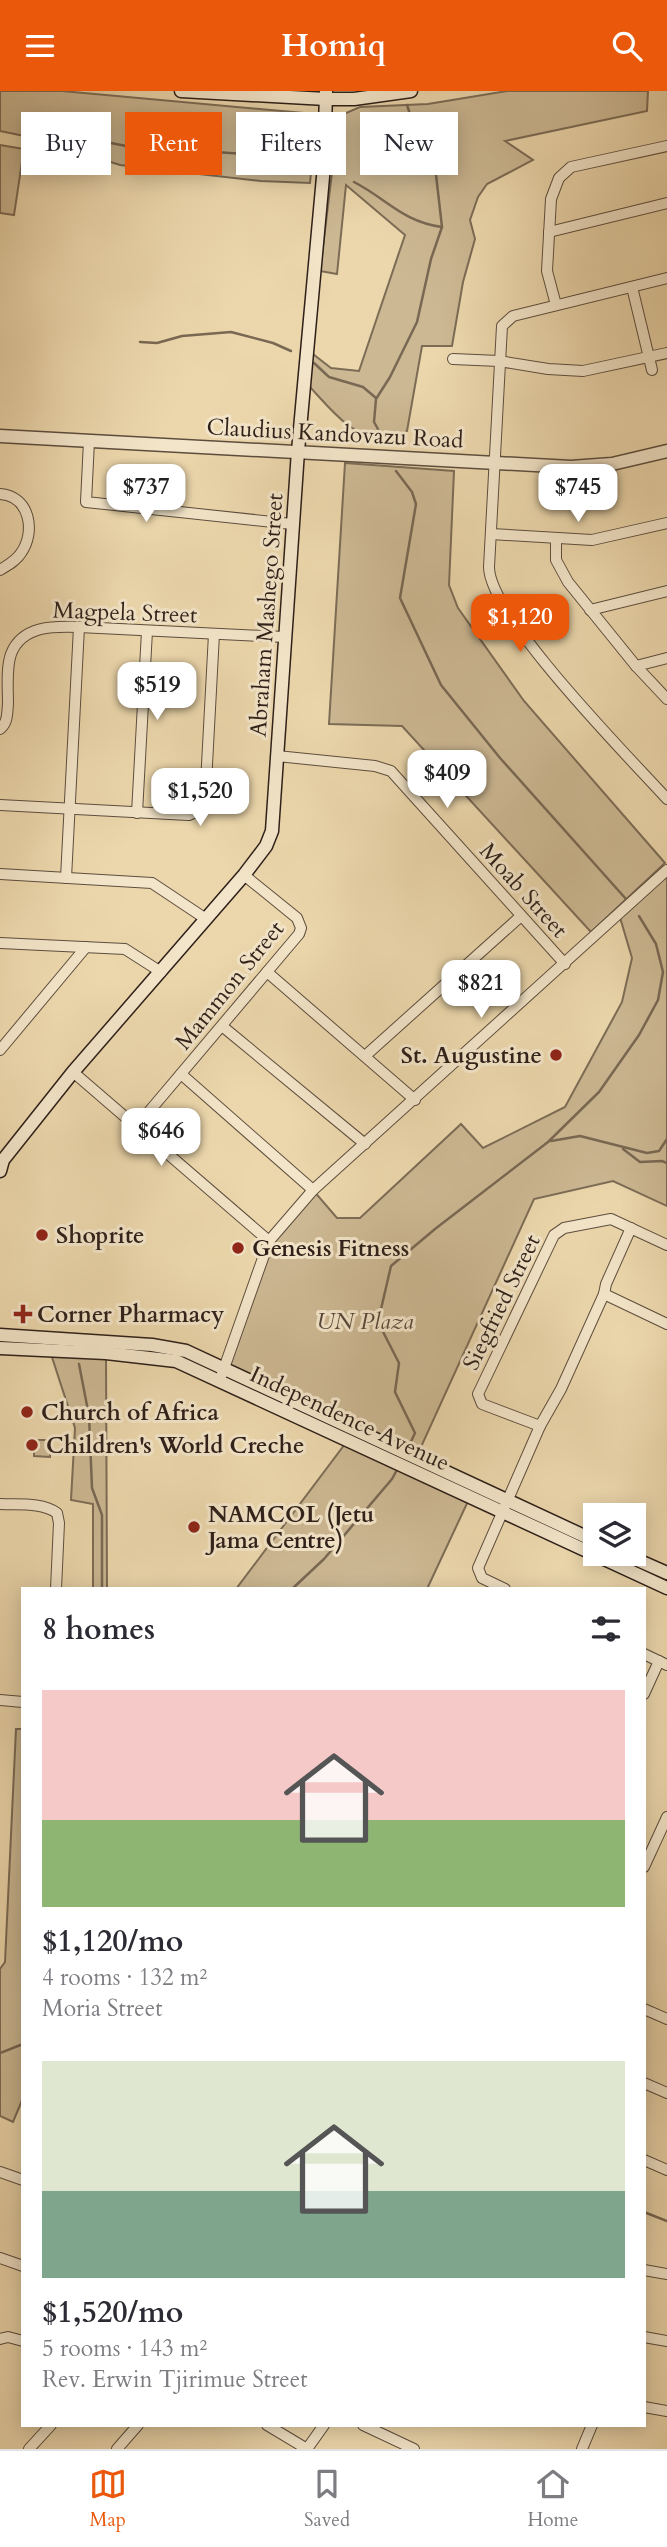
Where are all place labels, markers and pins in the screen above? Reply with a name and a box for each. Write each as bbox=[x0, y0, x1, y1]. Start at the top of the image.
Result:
pin: $737 bbox=[105, 465, 187, 524]
pin: $745 bbox=[537, 465, 619, 524]
pin: $1,120 bbox=[463, 595, 577, 654]
pin: $519 bbox=[116, 663, 198, 722]
pin: $409 bbox=[406, 751, 488, 810]
pin: $1,520 bbox=[143, 769, 257, 828]
pin: $821 bbox=[440, 961, 522, 1020]
place label: St. Augustine bbox=[401, 1040, 542, 1071]
marker: St. Augustine bbox=[548, 1047, 564, 1063]
pin: $646 bbox=[120, 1109, 202, 1168]
place label: Shoprite bbox=[56, 1220, 144, 1251]
marker: Shoprite bbox=[34, 1227, 50, 1243]
place label: Genesis Fitness bbox=[252, 1233, 409, 1264]
marker: Genesis Fitness bbox=[230, 1240, 246, 1256]
place label: Corner Pharmacy bbox=[37, 1299, 224, 1330]
marker: Corner Pharmacy bbox=[15, 1306, 31, 1322]
place label: Church of Africa bbox=[41, 1397, 219, 1428]
marker: Church of Africa bbox=[19, 1404, 35, 1420]
place label: Children's World Creche bbox=[46, 1430, 304, 1461]
marker: Children's World Creche bbox=[24, 1437, 40, 1453]
place label: NAMCOL (Jetu Jama Centre) bbox=[205, 1499, 374, 1556]
marker: NAMCOL (Jetu Jama Centre) bbox=[186, 1519, 202, 1535]

